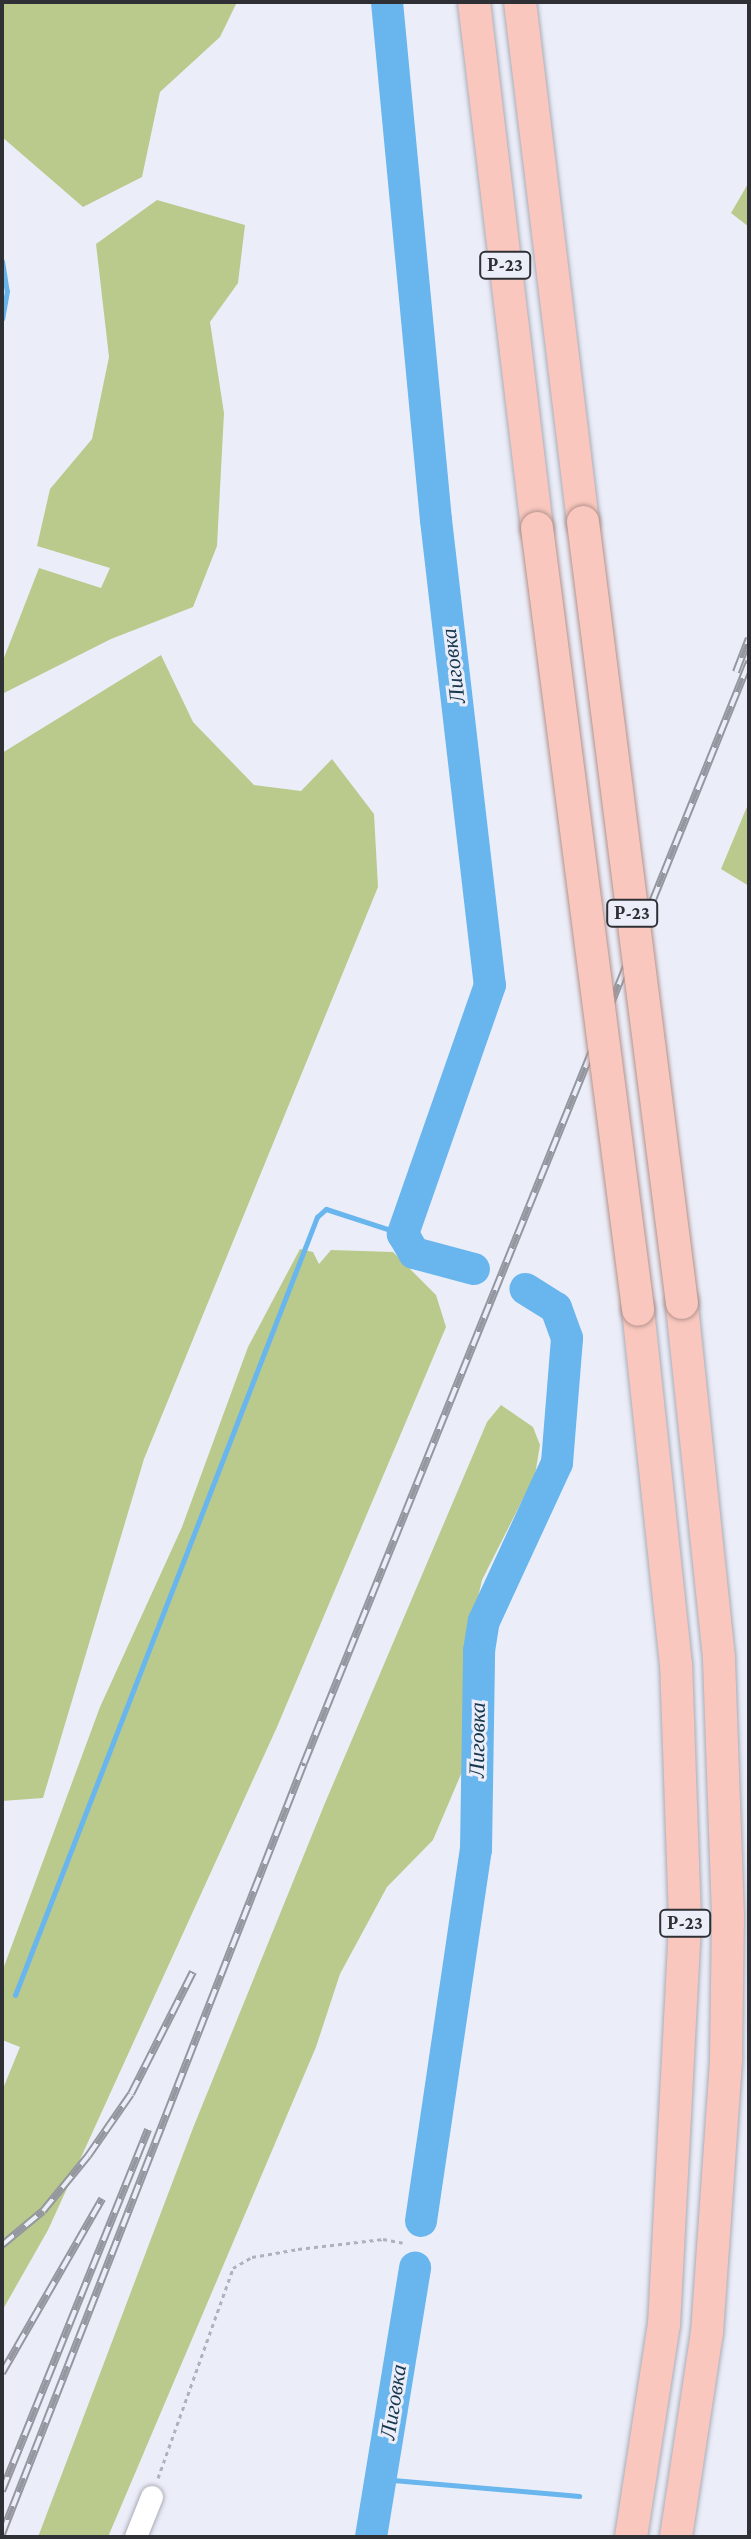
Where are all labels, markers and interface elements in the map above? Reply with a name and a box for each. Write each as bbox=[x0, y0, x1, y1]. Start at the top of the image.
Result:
road number: Р-23 bbox=[479, 251, 531, 279]
water label: Лиговка bbox=[435, 627, 471, 705]
road number: Р-23 bbox=[606, 899, 658, 927]
water label: Лиговка bbox=[463, 1702, 491, 1778]
road number: Р-23 bbox=[659, 1909, 711, 1937]
water label: Лиговка bbox=[374, 2363, 412, 2441]

